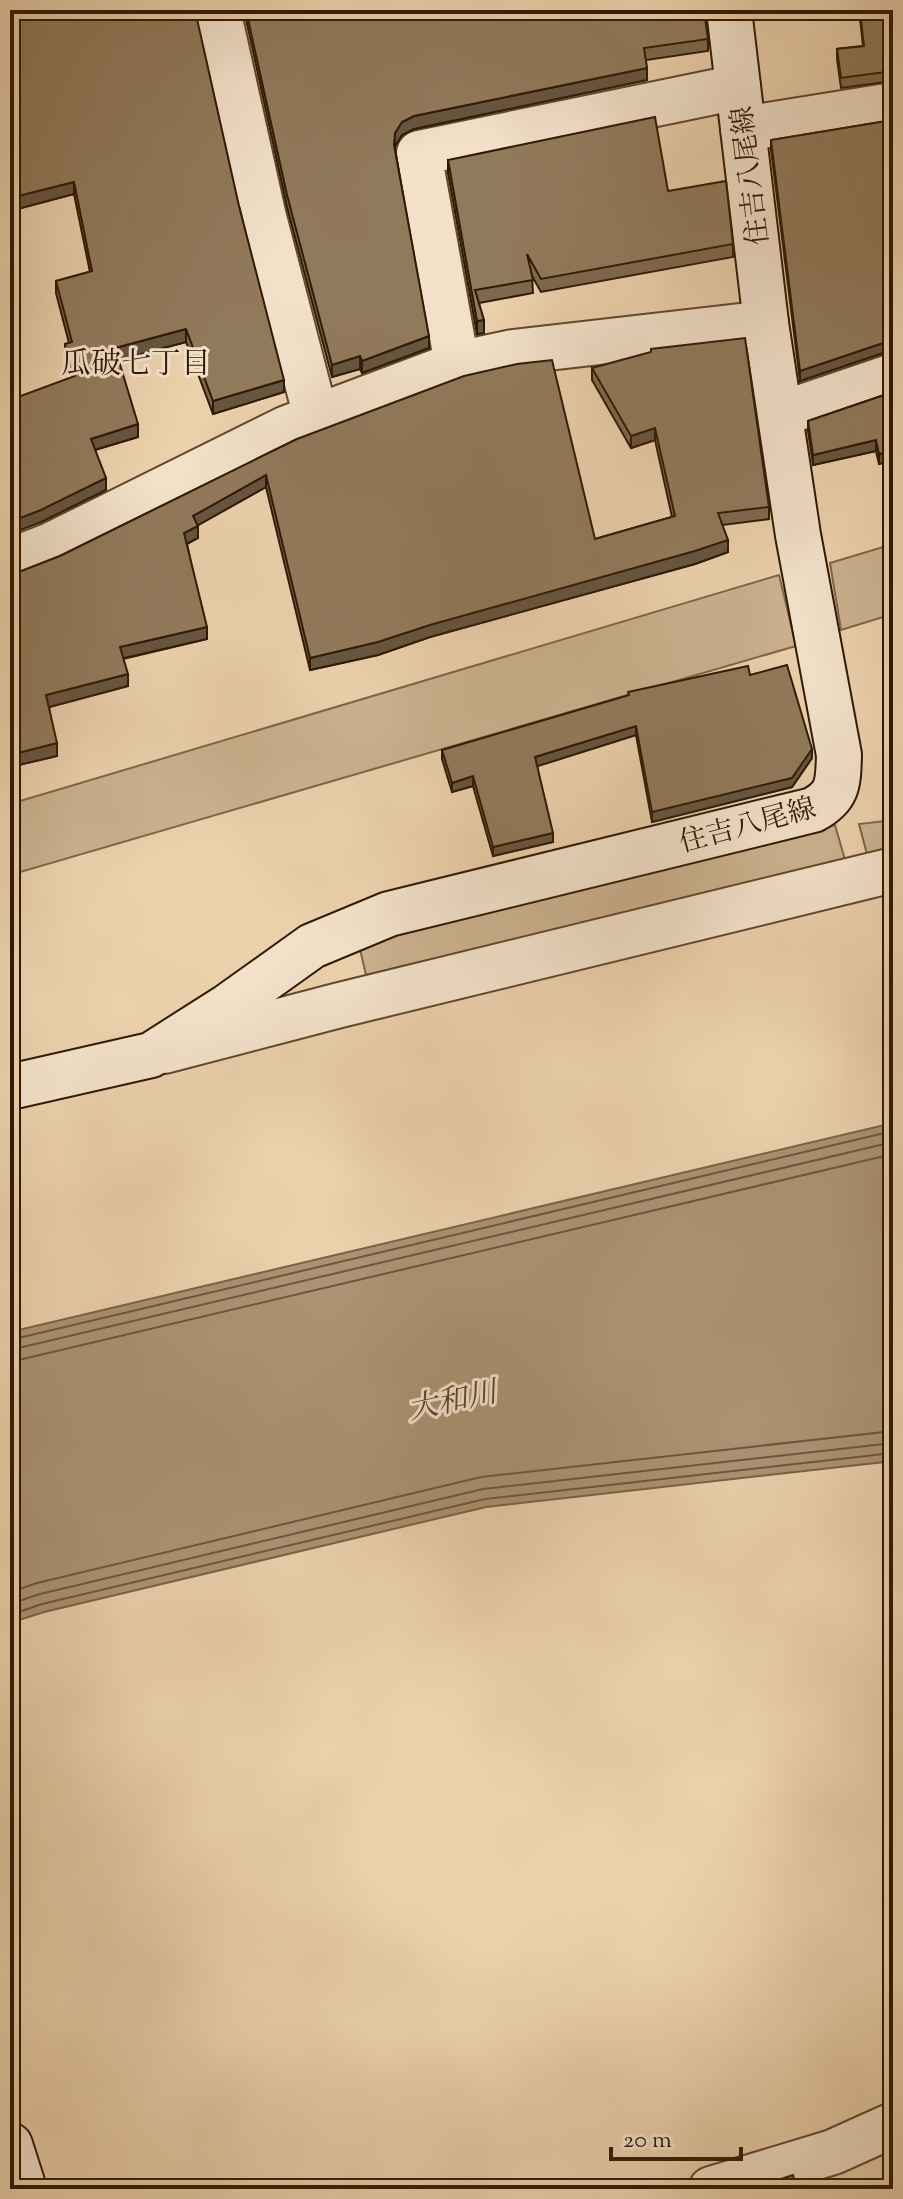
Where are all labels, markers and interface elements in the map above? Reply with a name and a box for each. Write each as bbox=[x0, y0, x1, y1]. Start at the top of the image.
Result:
street label: 住吉八尾線 bbox=[724, 104, 780, 248]
district label: 瓜破七丁目 bbox=[61, 344, 211, 387]
street label: 住吉八尾線 bbox=[675, 789, 821, 864]
water label: 大和川 bbox=[404, 1371, 504, 1433]
scale bar bbox=[611, 2111, 741, 2161]
text: 20 m bbox=[623, 2124, 672, 2158]

